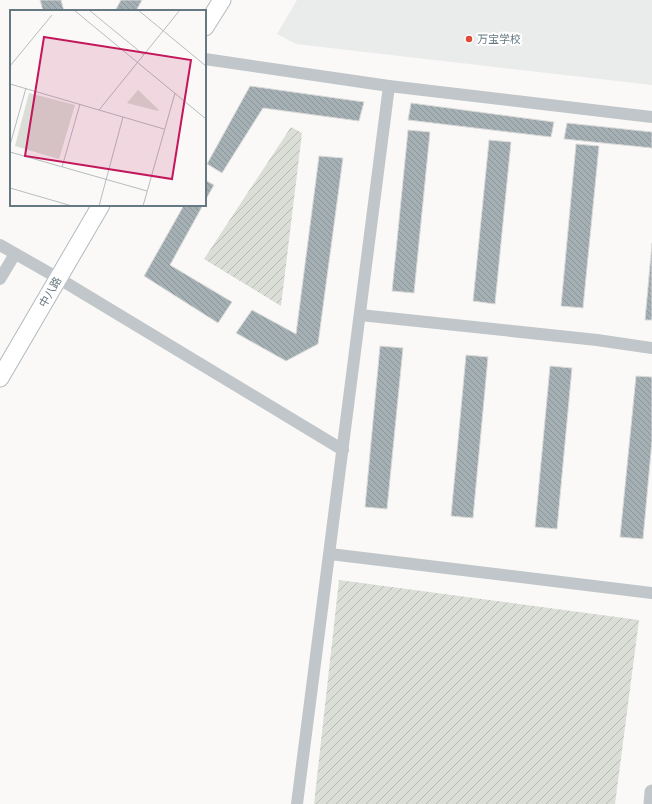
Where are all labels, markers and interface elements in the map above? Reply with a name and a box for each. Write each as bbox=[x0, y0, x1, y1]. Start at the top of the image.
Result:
inset map bbox=[10, 10, 206, 206]
place label: 万宝学校 bbox=[477, 32, 521, 46]
marker: 万宝学校 bbox=[464, 34, 474, 44]
street label: 中八路 bbox=[36, 274, 64, 310]

